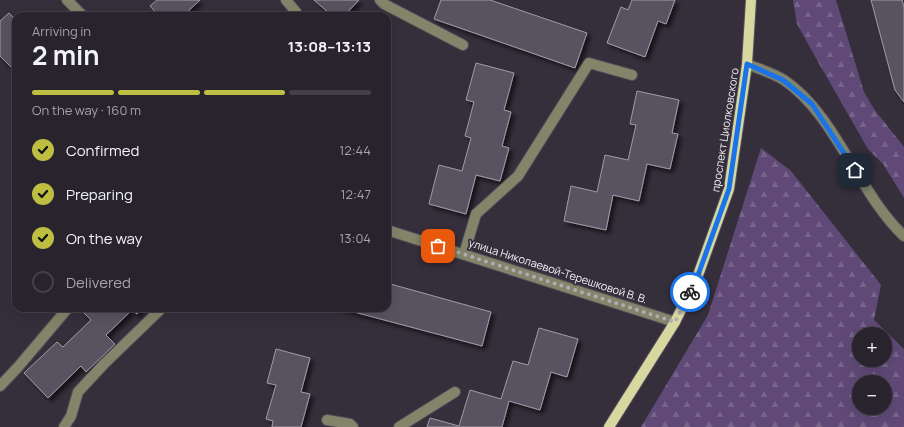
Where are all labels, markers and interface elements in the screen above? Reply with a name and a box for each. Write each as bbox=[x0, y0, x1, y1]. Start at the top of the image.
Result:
text: Arriving in bbox=[32, 22, 91, 40]
text: 13:08–13:13 bbox=[288, 36, 371, 57]
text: 2 min bbox=[32, 37, 100, 73]
street label: проспект Циолковского bbox=[707, 66, 742, 193]
text: On the way · 160 m bbox=[32, 101, 141, 119]
icon: check bbox=[32, 139, 54, 161]
text: Confirmed bbox=[66, 140, 139, 161]
text: 12:44 bbox=[339, 141, 371, 159]
pin bbox=[838, 153, 872, 187]
icon: home bbox=[844, 159, 866, 181]
icon: check bbox=[32, 183, 54, 205]
text: Preparing bbox=[66, 184, 133, 205]
text: 12:47 bbox=[340, 185, 371, 203]
icon: check bbox=[32, 227, 54, 249]
text: On the way bbox=[66, 228, 142, 249]
text: 13:04 bbox=[339, 229, 371, 247]
pin bbox=[421, 229, 455, 263]
street label: улица Николаевой-Терешковой В. В. bbox=[467, 234, 649, 307]
icon: bag bbox=[427, 235, 449, 257]
text: Delivered bbox=[66, 272, 131, 293]
courier bbox=[670, 272, 710, 312]
icon: bike bbox=[679, 281, 701, 303]
map controls bbox=[852, 327, 892, 415]
button: + bbox=[852, 327, 892, 367]
button: − bbox=[852, 375, 892, 415]

